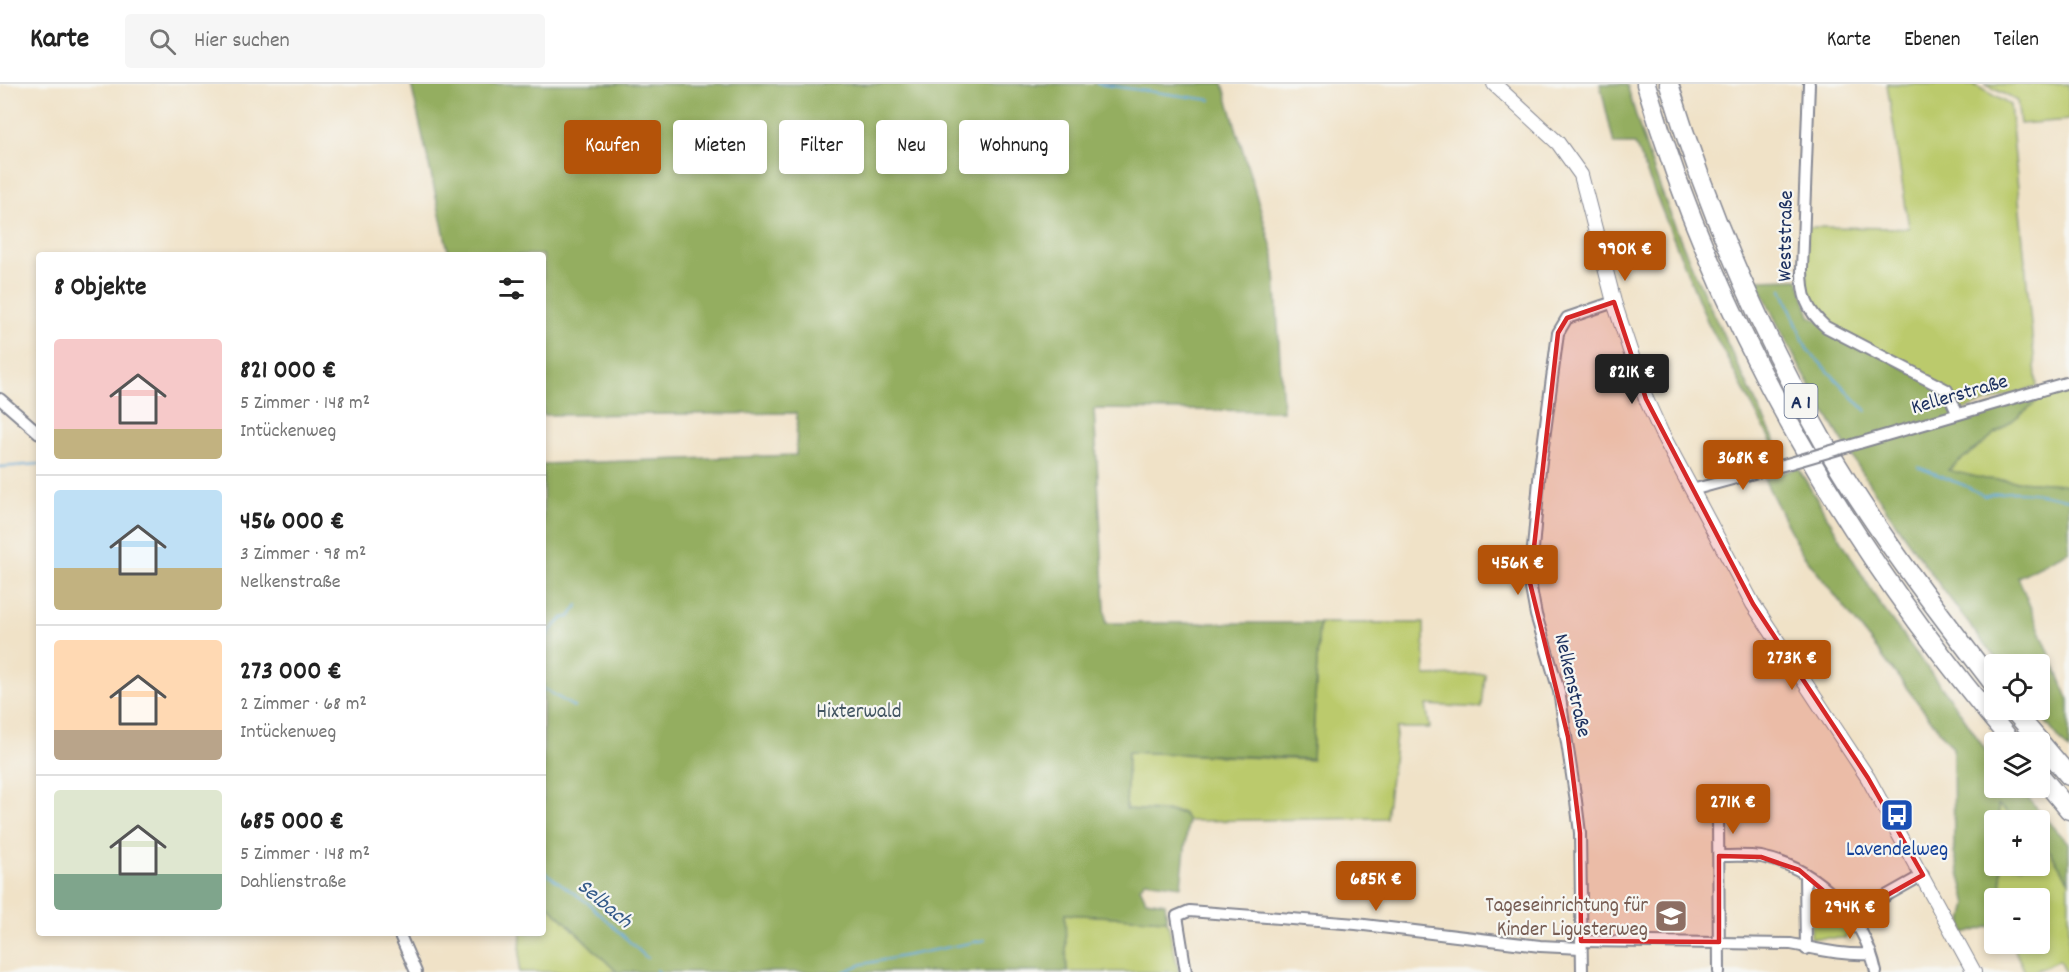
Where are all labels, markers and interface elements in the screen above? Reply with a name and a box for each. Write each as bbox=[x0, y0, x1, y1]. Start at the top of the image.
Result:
search box bbox=[125, 14, 545, 68]
text: Karte bbox=[30, 21, 89, 61]
icon: search bbox=[146, 25, 179, 58]
text: Hier suchen bbox=[194, 26, 290, 57]
text: Karte bbox=[1827, 26, 1871, 56]
text: Ebenen bbox=[1904, 26, 1961, 56]
text: Teilen bbox=[1994, 26, 2039, 56]
chip: Kaufen bbox=[564, 120, 661, 174]
chip: Mieten bbox=[673, 120, 767, 174]
chip: Filter bbox=[779, 120, 864, 174]
chip: Neu bbox=[876, 120, 947, 174]
chip: Wohnung bbox=[959, 120, 1069, 174]
street label: Weststraße bbox=[1771, 190, 1803, 282]
pin: 990K € bbox=[1576, 231, 1674, 282]
text: 990K € bbox=[1598, 236, 1652, 264]
text: 8 Objekte bbox=[54, 270, 147, 307]
icon: filters bbox=[495, 272, 528, 305]
text: 821 000 € bbox=[240, 353, 336, 390]
pin: 821K € bbox=[1583, 354, 1681, 405]
text: 821K € bbox=[1609, 359, 1655, 387]
icon: home bbox=[102, 363, 174, 435]
street label: Kellerstraße bbox=[1908, 368, 2012, 424]
road number: A 1 bbox=[1784, 384, 1818, 418]
text: 5 Zimmer · 148 m² bbox=[240, 390, 370, 418]
text: Intückenweg bbox=[240, 418, 336, 446]
pin: 368K € bbox=[1694, 440, 1792, 491]
text: 368K € bbox=[1717, 445, 1769, 473]
text: 456 000 € bbox=[240, 504, 345, 541]
icon: home bbox=[102, 514, 174, 586]
text: 3 Zimmer · 98 m² bbox=[240, 541, 366, 569]
pin: 456K € bbox=[1469, 545, 1567, 596]
text: 456K € bbox=[1492, 550, 1544, 578]
text: Nelkenstraße bbox=[240, 569, 341, 597]
street label: Nelkenstraße bbox=[1545, 631, 1598, 741]
pin: 273K € bbox=[1743, 640, 1841, 691]
text: 273K € bbox=[1767, 645, 1817, 673]
text: 273 000 € bbox=[240, 654, 342, 691]
map controls bbox=[1984, 654, 2050, 954]
button: locate bbox=[1984, 654, 2050, 720]
icon: home bbox=[102, 664, 174, 736]
text: 2 Zimmer · 68 m² bbox=[240, 691, 367, 719]
park label: Hixterwald bbox=[816, 698, 902, 728]
text: Intückenweg bbox=[240, 719, 336, 747]
button: layers bbox=[1984, 732, 2050, 798]
pin: 271K € bbox=[1684, 784, 1782, 835]
text: 271K € bbox=[1710, 789, 1756, 817]
bus stop icon: Lavendelweg bbox=[1879, 797, 1915, 833]
text: 685 000 € bbox=[240, 804, 344, 841]
button: + bbox=[1984, 810, 2050, 876]
icon: home bbox=[102, 814, 174, 886]
place label: Lavendelweg bbox=[1846, 836, 1948, 866]
text: 5 Zimmer · 148 m² bbox=[240, 841, 370, 869]
pin: 685K € bbox=[1327, 861, 1425, 912]
text: 685K € bbox=[1350, 866, 1402, 894]
text: Dahlienstraße bbox=[240, 869, 346, 897]
water label: Selbach bbox=[570, 872, 639, 938]
button: − bbox=[1984, 888, 2050, 954]
pin: 294K € bbox=[1801, 889, 1899, 940]
place label: Tageseinrichtung für Kinder Ligusterweg bbox=[1485, 892, 1648, 946]
text: 294K € bbox=[1824, 894, 1876, 922]
school or university icon: Tageseinrichtung für Kinder Ligusterweg bbox=[1653, 898, 1689, 934]

